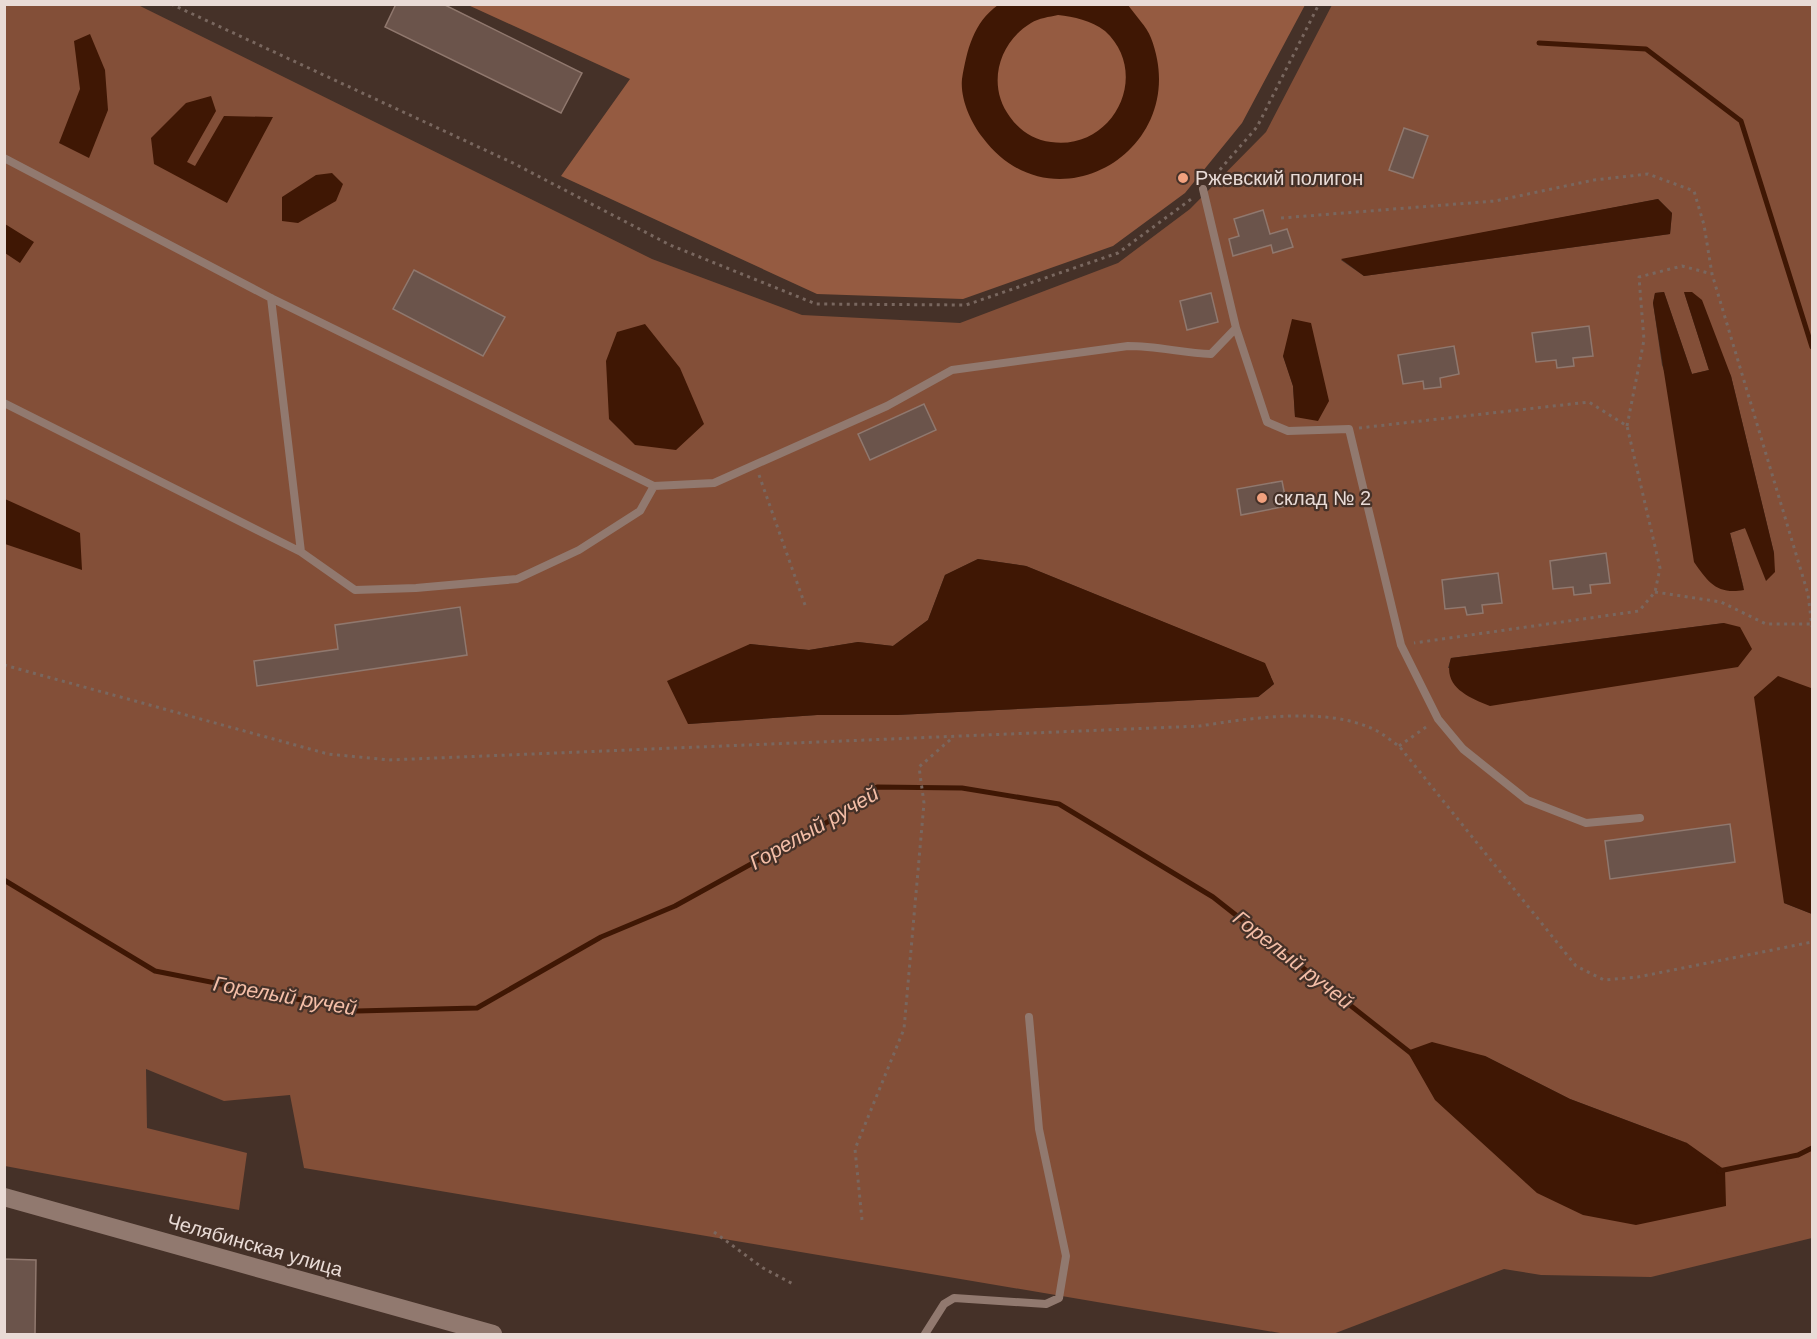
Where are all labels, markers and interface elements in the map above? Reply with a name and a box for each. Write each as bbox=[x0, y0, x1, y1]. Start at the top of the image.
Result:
place label: Ржевский полигон bbox=[1195, 167, 1363, 189]
marker: Ржевский полигон bbox=[1176, 171, 1190, 185]
place label: склад № 2 bbox=[1274, 487, 1371, 509]
marker: склад № 2 bbox=[1255, 491, 1269, 505]
water label: Горелый ручей bbox=[745, 781, 883, 874]
water label: Горелый ручей bbox=[1229, 906, 1358, 1014]
water label: Горелый ручей bbox=[212, 972, 359, 1019]
street label: Челябинская улица bbox=[165, 1209, 346, 1281]

